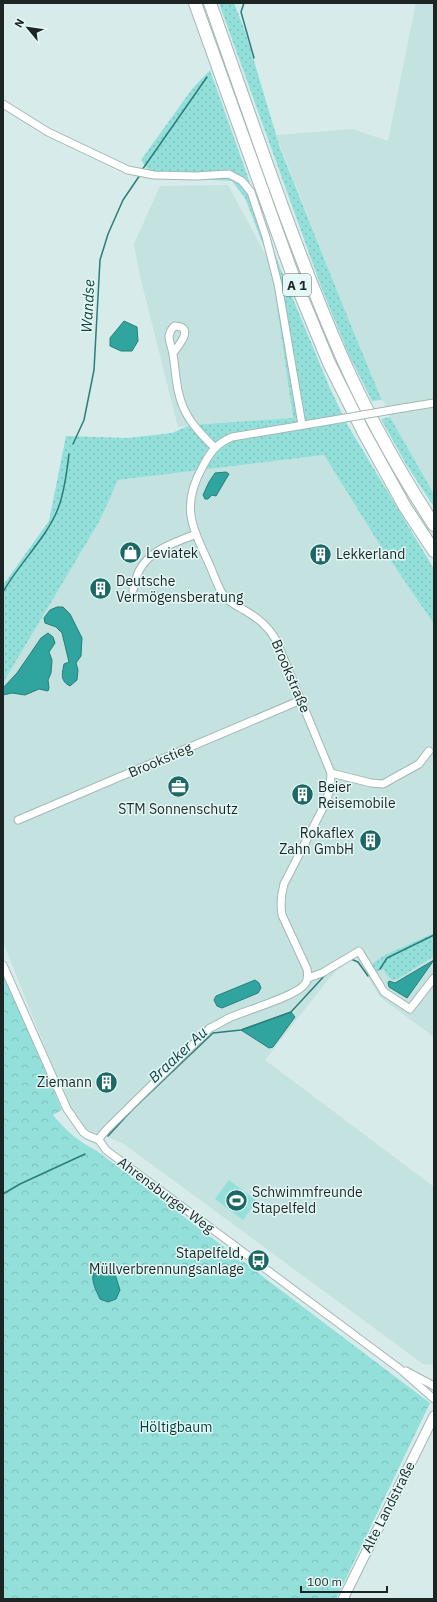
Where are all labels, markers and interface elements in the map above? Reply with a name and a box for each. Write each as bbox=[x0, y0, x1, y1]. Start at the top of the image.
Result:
north arrow bbox=[8, 8, 48, 48]
text: N bbox=[11, 16, 27, 30]
road number: A 1 bbox=[283, 274, 311, 296]
water label: Wandse bbox=[77, 278, 98, 333]
shop icon: Leviatek bbox=[118, 540, 144, 566]
building icon: Lekkerland bbox=[308, 541, 334, 567]
place label: Leviatek bbox=[146, 544, 199, 562]
place label: Lekkerland bbox=[336, 545, 405, 563]
place label: Deutsche Vermögensberatung bbox=[116, 572, 244, 606]
building icon: Deutsche Vermögensberatung bbox=[87, 576, 113, 602]
street label: Brookstraße bbox=[267, 637, 315, 716]
street label: Brookstieg bbox=[125, 738, 195, 781]
office icon: STM Sonnenschutz bbox=[165, 774, 191, 800]
place label: Beier Reisemobile bbox=[318, 778, 396, 812]
building icon: Beier Reisemobile bbox=[290, 782, 316, 808]
place label: STM Sonnenschutz bbox=[118, 800, 238, 818]
place label: Rokaflex Zahn GmbH bbox=[279, 824, 354, 858]
building icon: Rokaflex Zahn GmbH bbox=[357, 828, 383, 854]
water label: Braaker Au bbox=[144, 1022, 211, 1087]
building icon: Ziemann bbox=[94, 1069, 120, 1095]
place label: Ziemann bbox=[37, 1073, 92, 1091]
street label: Ahrensburger Weg bbox=[114, 1153, 218, 1237]
place label: Schwimmfreunde Stapelfeld bbox=[252, 1183, 363, 1217]
sports icon: Schwimmfreunde Stapelfeld bbox=[223, 1187, 249, 1213]
place label: Stapelfeld, Müllverbrennungsanlage bbox=[89, 1244, 244, 1278]
bus stop icon: Stapelfeld, Müllverbrennungsanlage bbox=[246, 1248, 272, 1274]
park label: Höltigbaum bbox=[139, 1418, 213, 1436]
street label: Alte Landstraße bbox=[357, 1458, 419, 1556]
scale bar bbox=[301, 1568, 387, 1594]
text: 100 m bbox=[307, 1574, 342, 1589]

